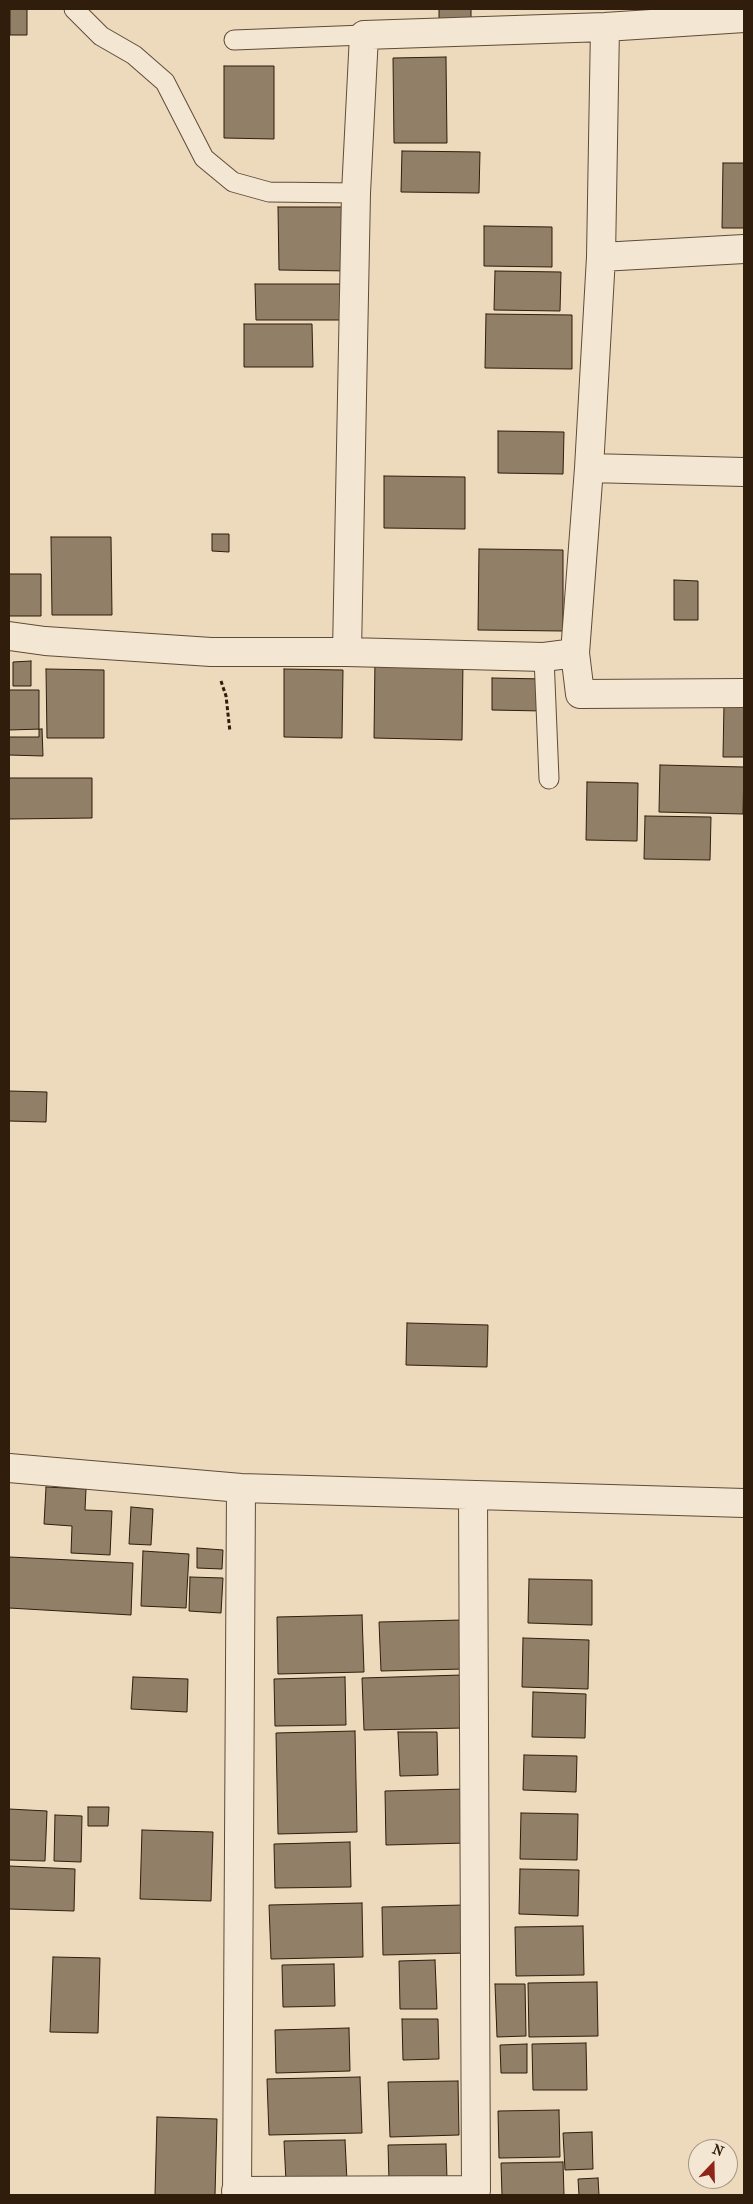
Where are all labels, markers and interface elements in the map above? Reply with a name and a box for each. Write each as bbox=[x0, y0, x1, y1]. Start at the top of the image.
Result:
north arrow bbox=[688, 2139, 738, 2189]
text: N bbox=[710, 2141, 726, 2160]

